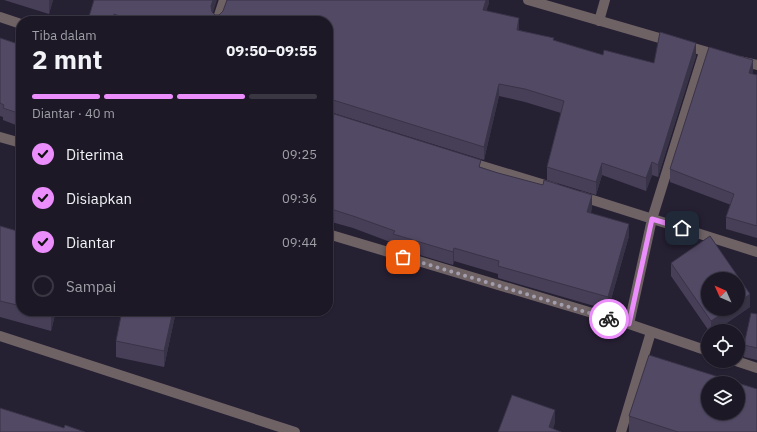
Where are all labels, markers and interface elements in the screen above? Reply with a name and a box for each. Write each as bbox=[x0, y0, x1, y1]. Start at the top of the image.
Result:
text: Tiba dalam bbox=[32, 27, 97, 44]
text: 09:50–09:55 bbox=[226, 41, 317, 60]
text: 2 mnt bbox=[32, 42, 102, 76]
text: Diantar · 40 m bbox=[32, 105, 115, 122]
icon: check bbox=[32, 143, 54, 165]
text: Diterima bbox=[66, 145, 124, 164]
text: 09:25 bbox=[282, 146, 317, 163]
icon: check bbox=[32, 187, 54, 209]
text: Disiapkan bbox=[66, 189, 132, 208]
text: 09:36 bbox=[282, 190, 317, 207]
pin bbox=[665, 211, 699, 245]
icon: home bbox=[671, 217, 693, 239]
icon: check bbox=[32, 231, 54, 253]
text: Diantar bbox=[66, 233, 115, 252]
text: 09:44 bbox=[282, 234, 317, 251]
pin bbox=[386, 240, 420, 274]
icon: bag bbox=[392, 246, 414, 268]
north arrow bbox=[701, 272, 745, 316]
map controls bbox=[701, 272, 745, 420]
text: Sampai bbox=[66, 277, 116, 296]
courier bbox=[589, 299, 629, 339]
icon: bike bbox=[598, 308, 620, 330]
button: locate bbox=[701, 324, 745, 368]
button: layers bbox=[701, 376, 745, 420]

